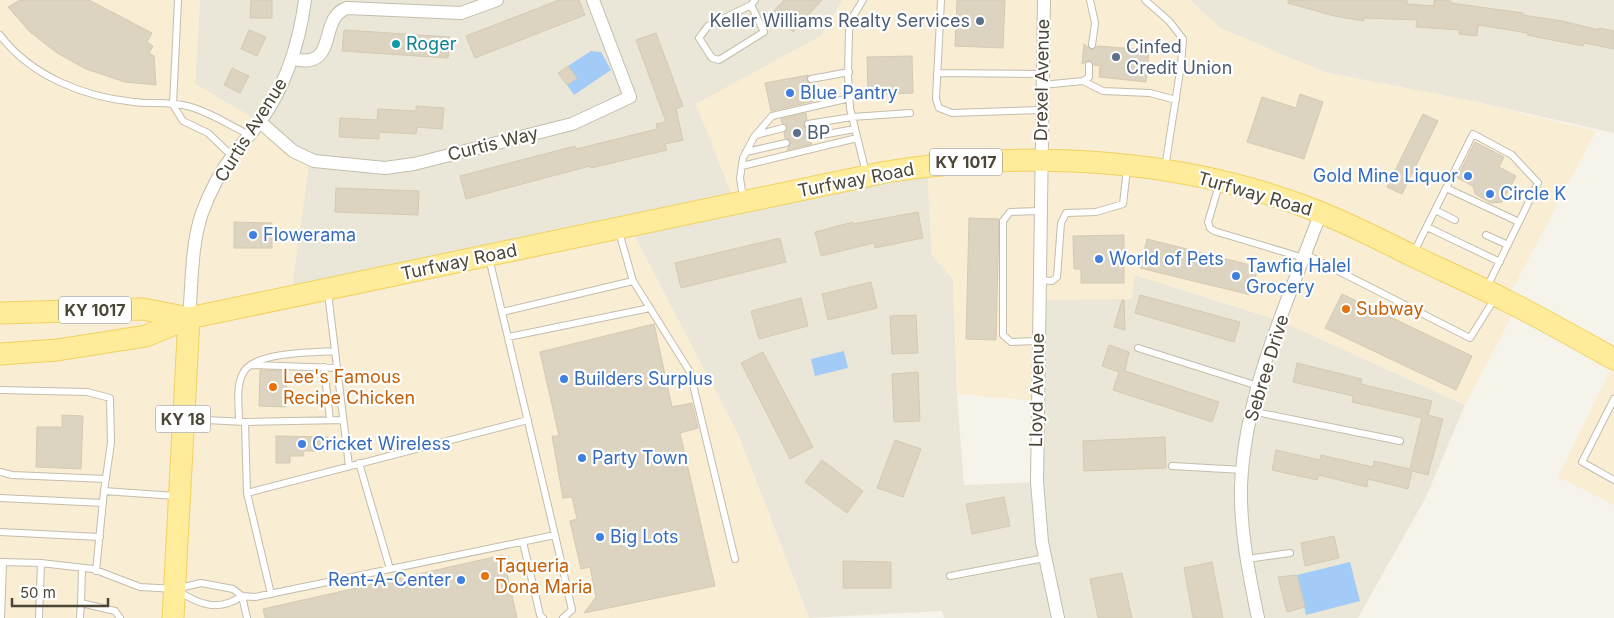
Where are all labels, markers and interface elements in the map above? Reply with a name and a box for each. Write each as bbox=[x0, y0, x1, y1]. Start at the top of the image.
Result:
place label: Keller Williams Realty Services bbox=[709, 10, 970, 31]
marker: Keller Williams Realty Services bbox=[974, 15, 986, 27]
street label: Drexel Avenue bbox=[1030, 19, 1053, 141]
place label: Roger bbox=[406, 33, 457, 54]
place label: Cinfed Credit Union bbox=[1126, 36, 1232, 78]
marker: Roger bbox=[390, 38, 402, 50]
marker: Cinfed Credit Union bbox=[1110, 51, 1122, 63]
street label: Curtis Avenue bbox=[210, 74, 291, 186]
place label: Blue Pantry bbox=[800, 82, 898, 103]
marker: Blue Pantry bbox=[784, 87, 796, 99]
street label: Curtis Way bbox=[445, 122, 540, 165]
place label: BP bbox=[807, 122, 830, 143]
marker: BP bbox=[791, 127, 803, 139]
road number: KY 1017 bbox=[930, 148, 1002, 176]
street label: Turfway Road bbox=[796, 158, 916, 201]
place label: Gold Mine Liquor bbox=[1313, 165, 1458, 186]
street label: Turfway Road bbox=[1195, 167, 1315, 220]
marker: Gold Mine Liquor bbox=[1462, 170, 1474, 182]
place label: Circle K bbox=[1500, 183, 1566, 204]
marker: Circle K bbox=[1484, 188, 1496, 200]
place label: Flowerama bbox=[263, 224, 356, 245]
marker: Flowerama bbox=[247, 229, 259, 241]
street label: Turfway Road bbox=[399, 239, 519, 284]
place label: World of Pets bbox=[1109, 248, 1224, 269]
marker: World of Pets bbox=[1093, 253, 1105, 265]
place label: Tawfiq Halel Grocery bbox=[1246, 255, 1351, 297]
marker: Tawfiq Halel Grocery bbox=[1230, 270, 1242, 282]
road number: KY 1017 bbox=[59, 296, 131, 324]
place label: Subway bbox=[1356, 298, 1424, 319]
marker: Subway bbox=[1340, 303, 1352, 315]
street label: Sebree Drive bbox=[1240, 312, 1293, 424]
street label: Lloyd Avenue bbox=[1025, 333, 1048, 447]
place label: Lee's Famous Recipe Chicken bbox=[283, 366, 415, 408]
place label: Builders Surplus bbox=[574, 368, 713, 389]
marker: Builders Surplus bbox=[558, 373, 570, 385]
marker: Lee's Famous Recipe Chicken bbox=[267, 381, 279, 393]
road number: KY 18 bbox=[156, 406, 210, 432]
place label: Cricket Wireless bbox=[312, 433, 451, 454]
marker: Cricket Wireless bbox=[296, 438, 308, 450]
place label: Party Town bbox=[592, 447, 688, 468]
marker: Party Town bbox=[576, 452, 588, 464]
place label: Big Lots bbox=[610, 526, 678, 547]
marker: Big Lots bbox=[594, 531, 606, 543]
place label: Taqueria Dona Maria bbox=[495, 555, 592, 597]
place label: Rent-A-Center bbox=[328, 569, 451, 590]
marker: Taqueria Dona Maria bbox=[479, 570, 491, 582]
marker: Rent-A-Center bbox=[455, 574, 467, 586]
scale bar bbox=[12, 576, 109, 608]
text: 50 m bbox=[20, 583, 56, 602]

